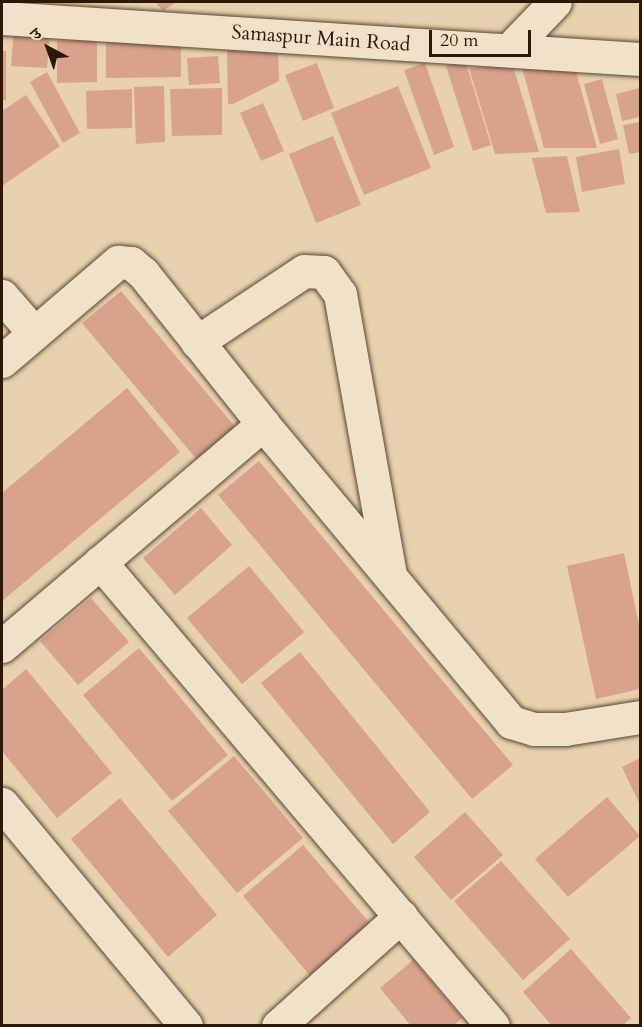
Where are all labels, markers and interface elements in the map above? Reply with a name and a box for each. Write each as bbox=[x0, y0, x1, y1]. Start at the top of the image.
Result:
north arrow bbox=[18, 18, 78, 78]
scale bar bbox=[432, 18, 534, 56]
street label: Samaspur Main Road bbox=[231, 20, 411, 56]
text: उ bbox=[26, 23, 46, 45]
text: 20 m bbox=[440, 28, 479, 53]

